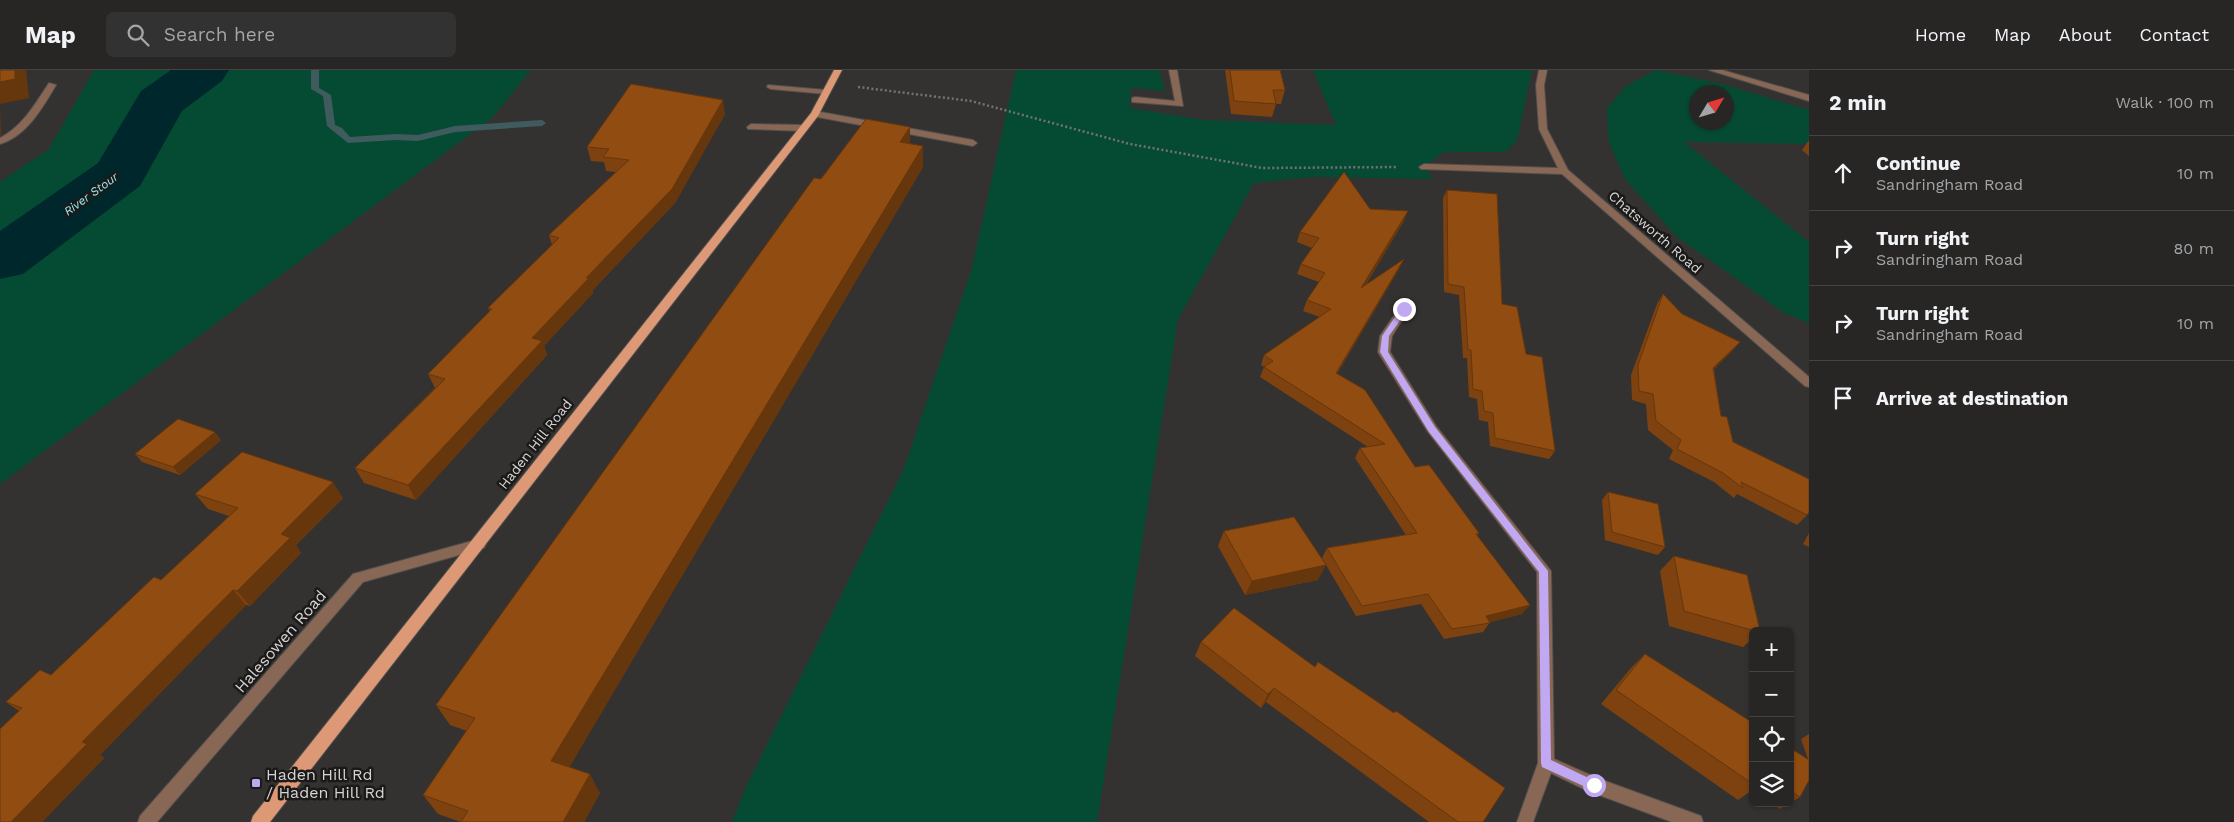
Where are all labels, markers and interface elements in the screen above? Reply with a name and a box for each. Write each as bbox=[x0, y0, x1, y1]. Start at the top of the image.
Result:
search box bbox=[106, 12, 456, 57]
text: Map bbox=[25, 21, 76, 49]
icon: search bbox=[124, 21, 152, 49]
text: Search here bbox=[164, 23, 275, 46]
text: Home bbox=[1915, 24, 1966, 45]
text: Map bbox=[1994, 24, 2031, 45]
text: About bbox=[2059, 24, 2111, 45]
text: Contact bbox=[2139, 24, 2209, 45]
north arrow bbox=[1689, 85, 1734, 130]
text: 2 min bbox=[1829, 90, 1886, 115]
text: Walk · 100 m bbox=[2116, 93, 2214, 112]
text: Continue bbox=[1876, 152, 1960, 175]
icon: ahead bbox=[1829, 159, 1857, 187]
text: 10 m bbox=[2177, 164, 2214, 183]
water label: River Stour bbox=[61, 169, 122, 218]
text: Sandringham Road bbox=[1876, 175, 2023, 194]
street label: Chatsworth Road bbox=[1605, 187, 1705, 277]
text: Turn right bbox=[1876, 227, 1969, 250]
icon: right bbox=[1829, 234, 1857, 262]
text: 80 m bbox=[2173, 239, 2214, 258]
text: Sandringham Road bbox=[1876, 250, 2023, 269]
route end bbox=[1393, 298, 1416, 321]
text: Turn right bbox=[1876, 302, 1969, 325]
icon: right bbox=[1829, 309, 1857, 337]
text: 10 m bbox=[2177, 314, 2214, 333]
text: Sandringham Road bbox=[1876, 325, 2023, 344]
icon: arrive bbox=[1829, 384, 1857, 412]
text: Arrive at destination bbox=[1876, 387, 2068, 410]
street label: Haden Hill Road bbox=[495, 396, 575, 492]
street label: Halesowen Road bbox=[231, 586, 330, 696]
map controls bbox=[1749, 627, 1794, 807]
button: + bbox=[1749, 627, 1794, 672]
button: − bbox=[1749, 672, 1794, 717]
button: locate bbox=[1749, 717, 1794, 762]
button: layers bbox=[1749, 762, 1794, 807]
place label: Haden Hill Rd / Haden Hill Rd bbox=[266, 765, 385, 802]
route start bbox=[1583, 774, 1606, 797]
marker: Haden Hill Rd / Haden Hill Rd bbox=[250, 777, 262, 789]

